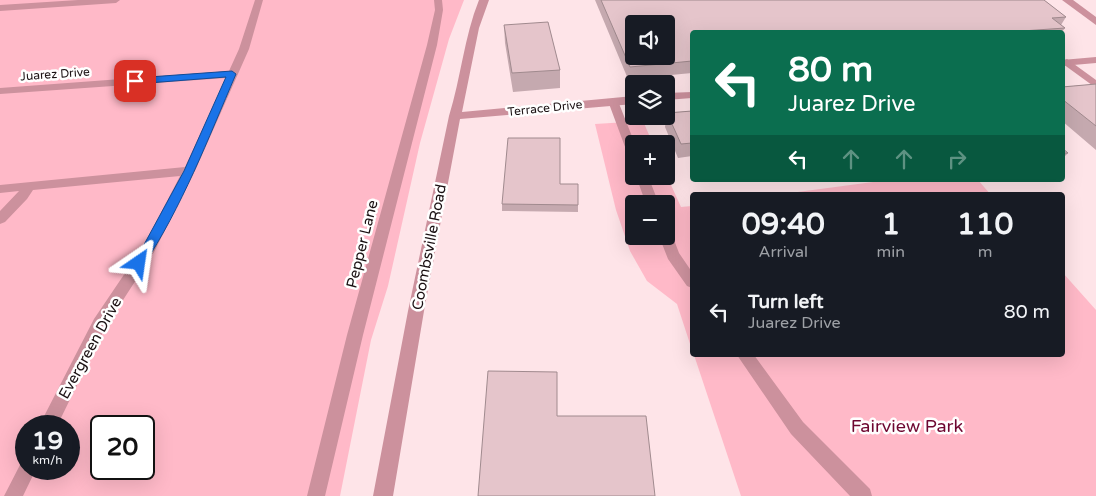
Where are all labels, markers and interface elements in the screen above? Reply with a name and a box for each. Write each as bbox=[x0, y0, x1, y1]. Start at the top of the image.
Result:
map controls bbox=[625, 15, 675, 245]
button: sound bbox=[625, 15, 675, 65]
text: 80 m bbox=[788, 49, 873, 91]
icon: left bbox=[705, 50, 770, 115]
pin bbox=[114, 60, 156, 102]
street label: Juarez Drive bbox=[20, 65, 90, 83]
icon: arrive bbox=[121, 67, 149, 95]
button: layers bbox=[625, 75, 675, 125]
text: Juarez Drive bbox=[788, 91, 915, 117]
street label: Terrace Drive bbox=[507, 97, 583, 119]
button: + bbox=[625, 135, 675, 185]
icon: left bbox=[784, 145, 812, 173]
icon: ahead bbox=[837, 145, 865, 173]
icon: ahead bbox=[890, 145, 918, 173]
icon: right bbox=[943, 145, 971, 173]
street label: Coombsville Road bbox=[408, 182, 450, 312]
button: − bbox=[625, 195, 675, 245]
street label: Pepper Lane bbox=[342, 198, 382, 290]
text: 09:40 bbox=[742, 206, 825, 243]
text: 1 bbox=[881, 206, 900, 243]
text: 110 bbox=[957, 206, 1013, 243]
position arrow bbox=[112, 236, 164, 288]
text: Arrival bbox=[759, 242, 808, 262]
text: min bbox=[877, 242, 905, 262]
text: m bbox=[978, 242, 992, 262]
text: Turn left bbox=[748, 291, 824, 313]
street label: Evergreen Drive bbox=[55, 294, 125, 402]
icon: left bbox=[705, 298, 733, 326]
text: 80 m bbox=[1004, 301, 1050, 323]
text: Juarez Drive bbox=[748, 313, 841, 333]
speed limit sign: 20 bbox=[90, 415, 155, 480]
park label: Fairview Park bbox=[851, 415, 963, 437]
text: 19 bbox=[32, 426, 63, 456]
text: km/h bbox=[32, 453, 63, 467]

